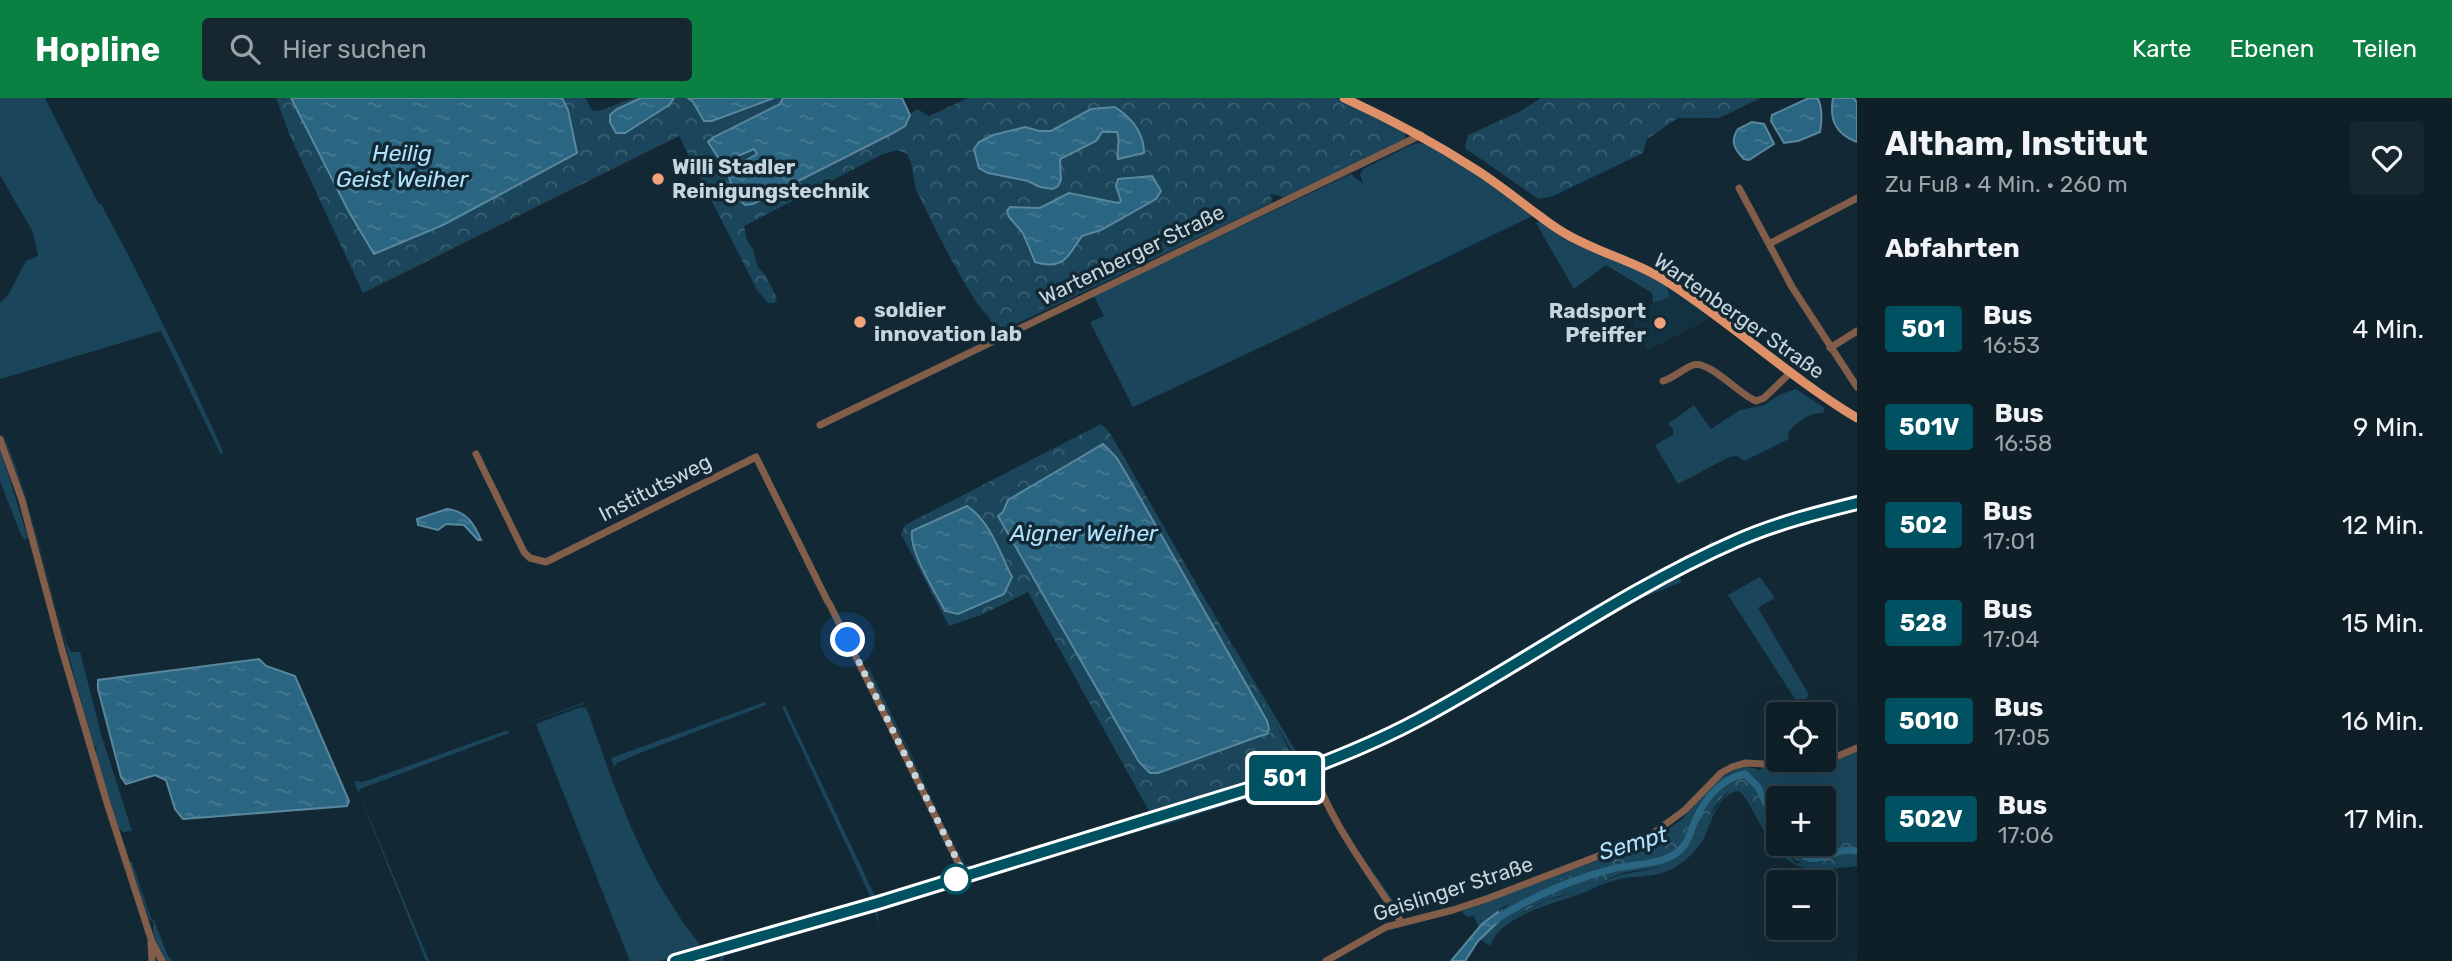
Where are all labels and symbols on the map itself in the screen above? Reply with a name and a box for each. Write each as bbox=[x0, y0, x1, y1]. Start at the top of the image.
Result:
water label: Heilig Geist Weiher bbox=[336, 139, 469, 193]
place label: Willi Stadler Reinigungstechnik bbox=[672, 154, 870, 203]
marker: Willi Stadler Reinigungstechnik bbox=[650, 171, 666, 187]
street label: Wartenberger Straße bbox=[1035, 199, 1228, 310]
street label: Wartenberger Straße bbox=[1649, 247, 1829, 384]
place label: soldier innovation lab bbox=[874, 297, 1022, 346]
place label: Radsport Pfeiffer bbox=[1549, 298, 1646, 347]
marker: soldier innovation lab bbox=[852, 314, 868, 330]
marker: Radsport Pfeiffer bbox=[1652, 315, 1668, 331]
street label: Institutsweg bbox=[594, 449, 715, 527]
water label: Aigner Weiher bbox=[1009, 519, 1159, 547]
your location bbox=[830, 622, 865, 657]
line badge: 501 bbox=[1245, 755, 1325, 801]
water label: Sempt bbox=[1596, 820, 1672, 866]
street label: Geislinger Straße bbox=[1370, 851, 1536, 926]
unlabelled marker bbox=[941, 864, 971, 894]

